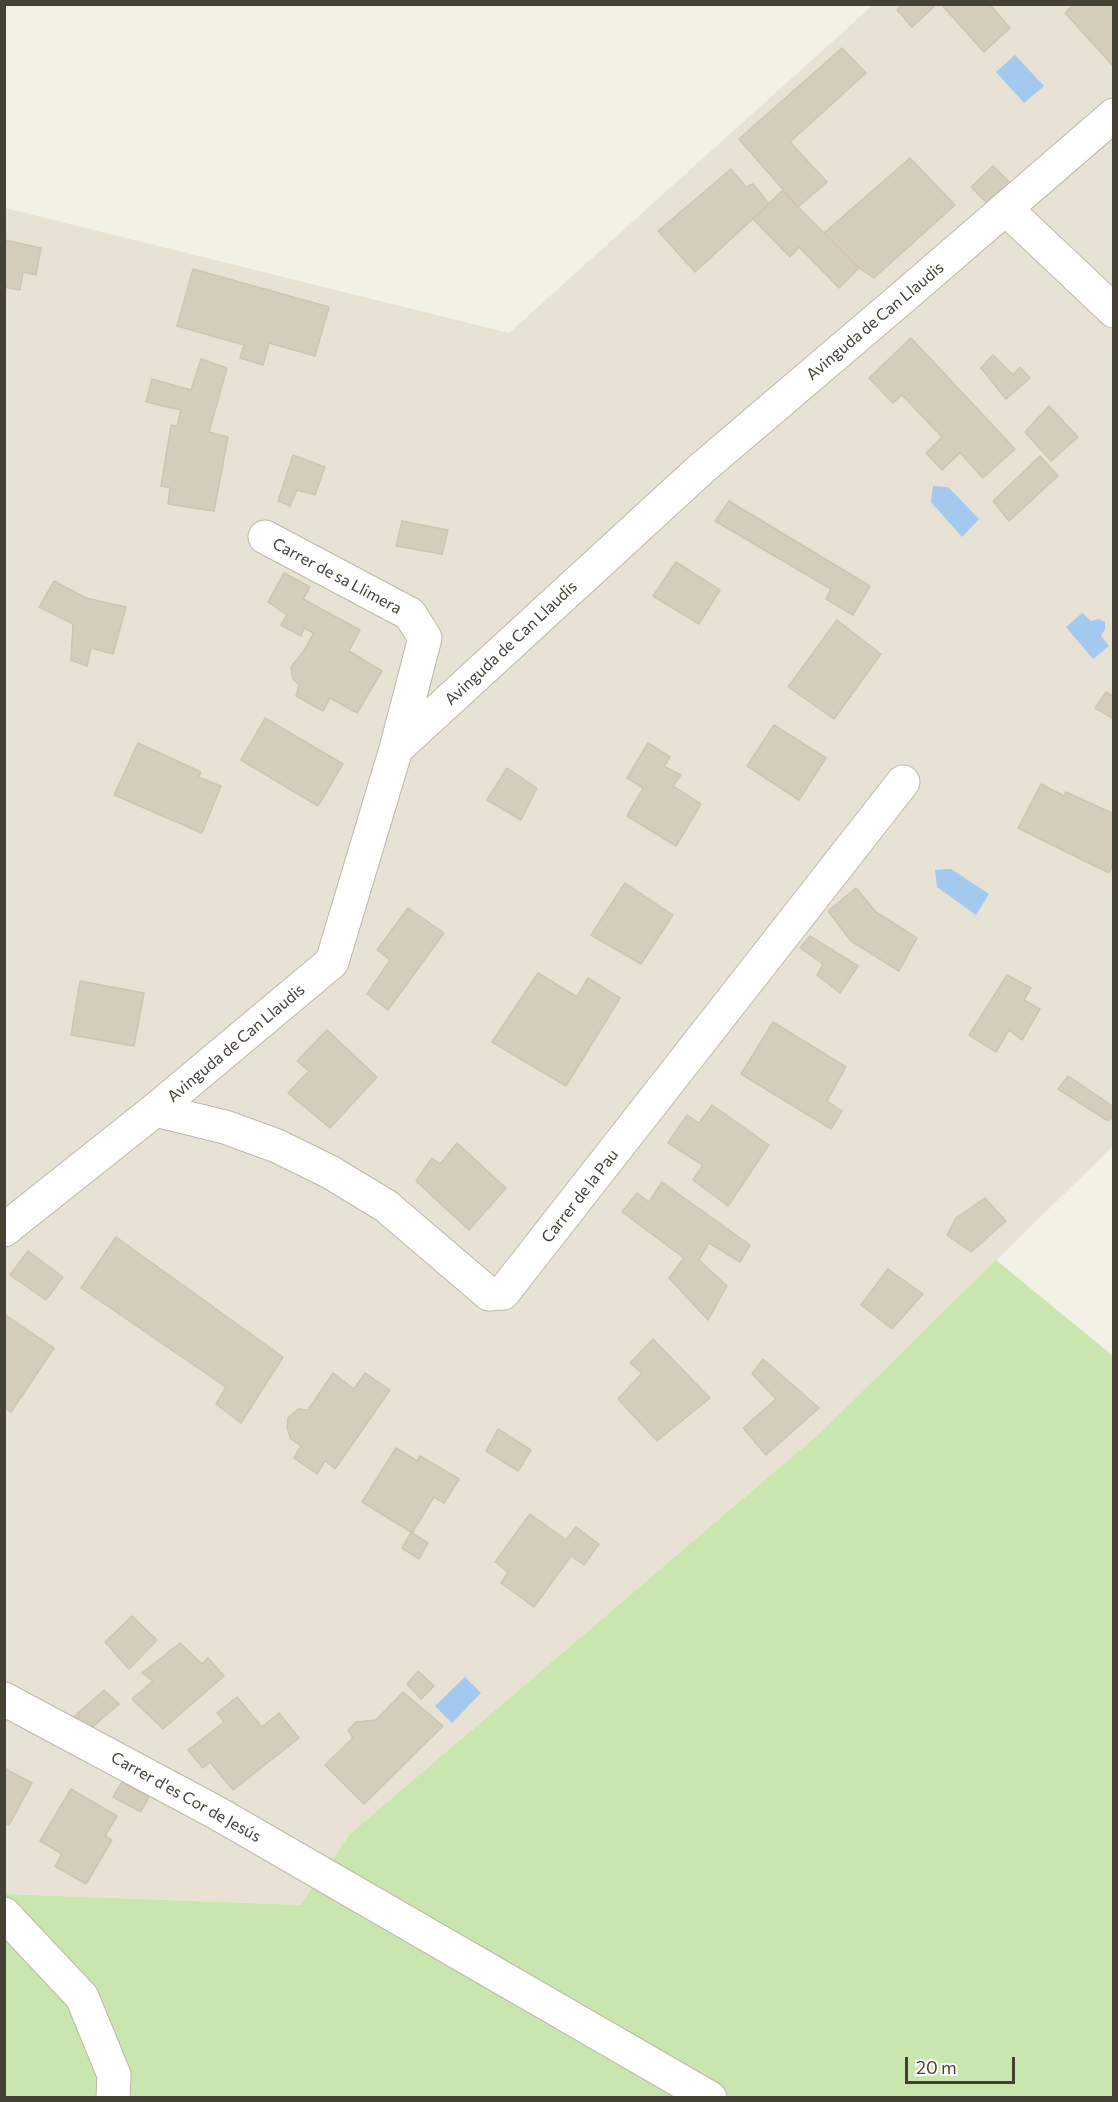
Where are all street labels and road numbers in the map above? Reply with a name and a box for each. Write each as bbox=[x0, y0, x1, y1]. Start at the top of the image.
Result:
street label: Avinguda de Can Llaudis bbox=[802, 258, 948, 384]
street label: Carrer de sa Llimera bbox=[269, 534, 405, 618]
street label: Avinguda de Can Llaudis bbox=[441, 577, 581, 709]
street label: Avinguda de Can Llaudis bbox=[163, 980, 309, 1106]
street label: Carrer de la Pau bbox=[538, 1145, 622, 1247]
street label: Carrer d'es Cor de Jesús bbox=[108, 1748, 264, 1846]

